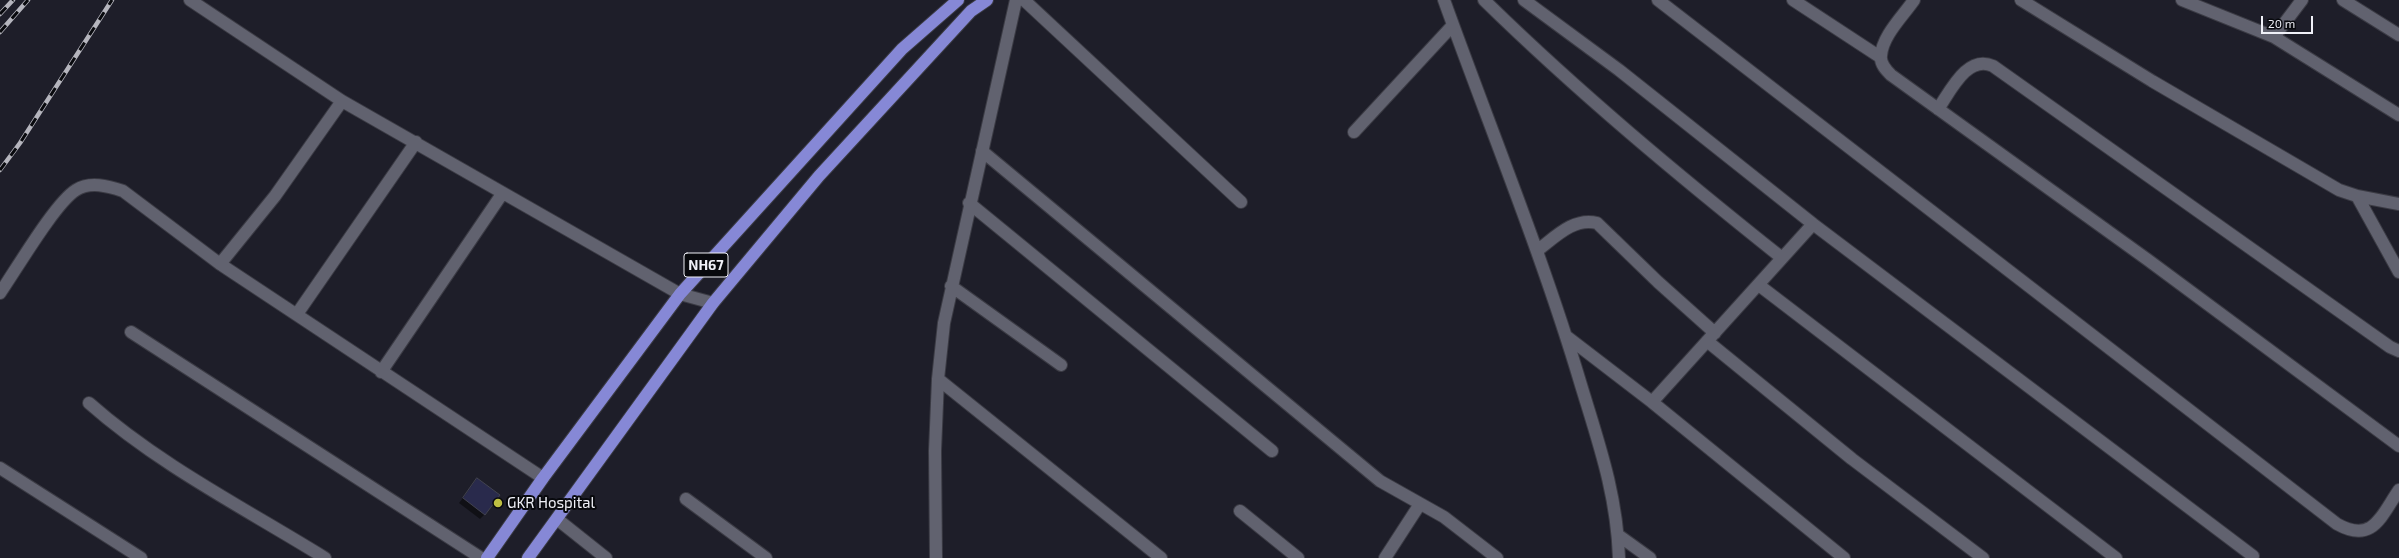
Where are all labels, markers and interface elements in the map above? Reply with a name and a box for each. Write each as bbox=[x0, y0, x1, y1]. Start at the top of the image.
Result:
scale bar bbox=[2263, 8, 2315, 34]
text: 20 m bbox=[2268, 16, 2295, 30]
road number: NH67 bbox=[684, 253, 728, 277]
place label: GKR Hospital bbox=[507, 494, 595, 512]
marker: GKR Hospital bbox=[492, 497, 504, 509]

